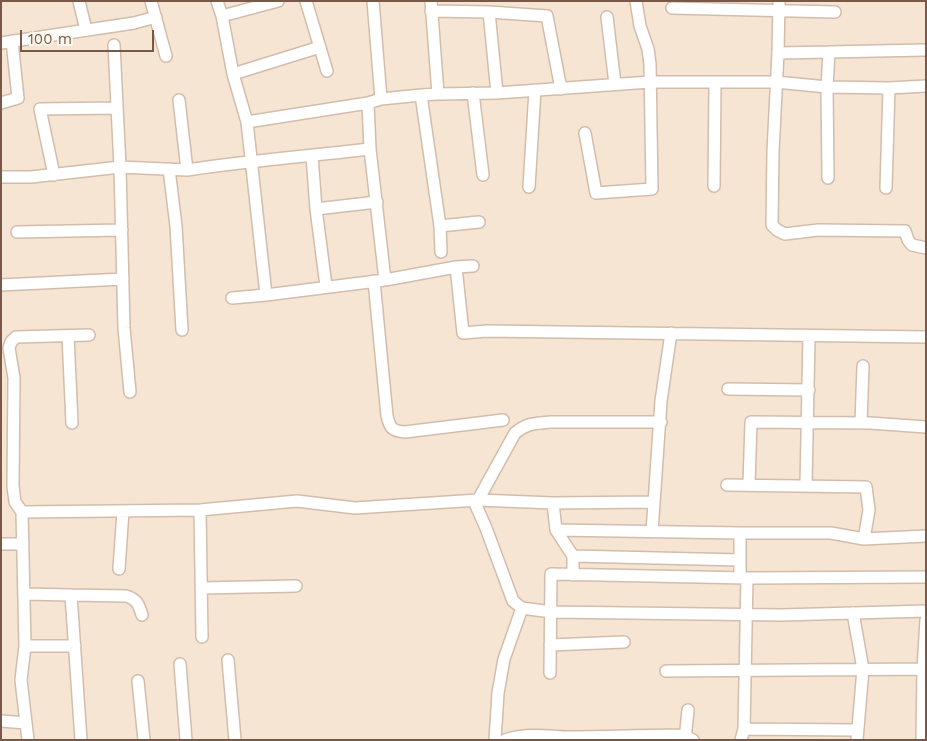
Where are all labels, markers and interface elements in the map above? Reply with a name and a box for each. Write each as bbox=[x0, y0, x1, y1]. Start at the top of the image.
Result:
scale bar bbox=[22, 20, 156, 52]
text: 100 m bbox=[28, 30, 72, 48]

